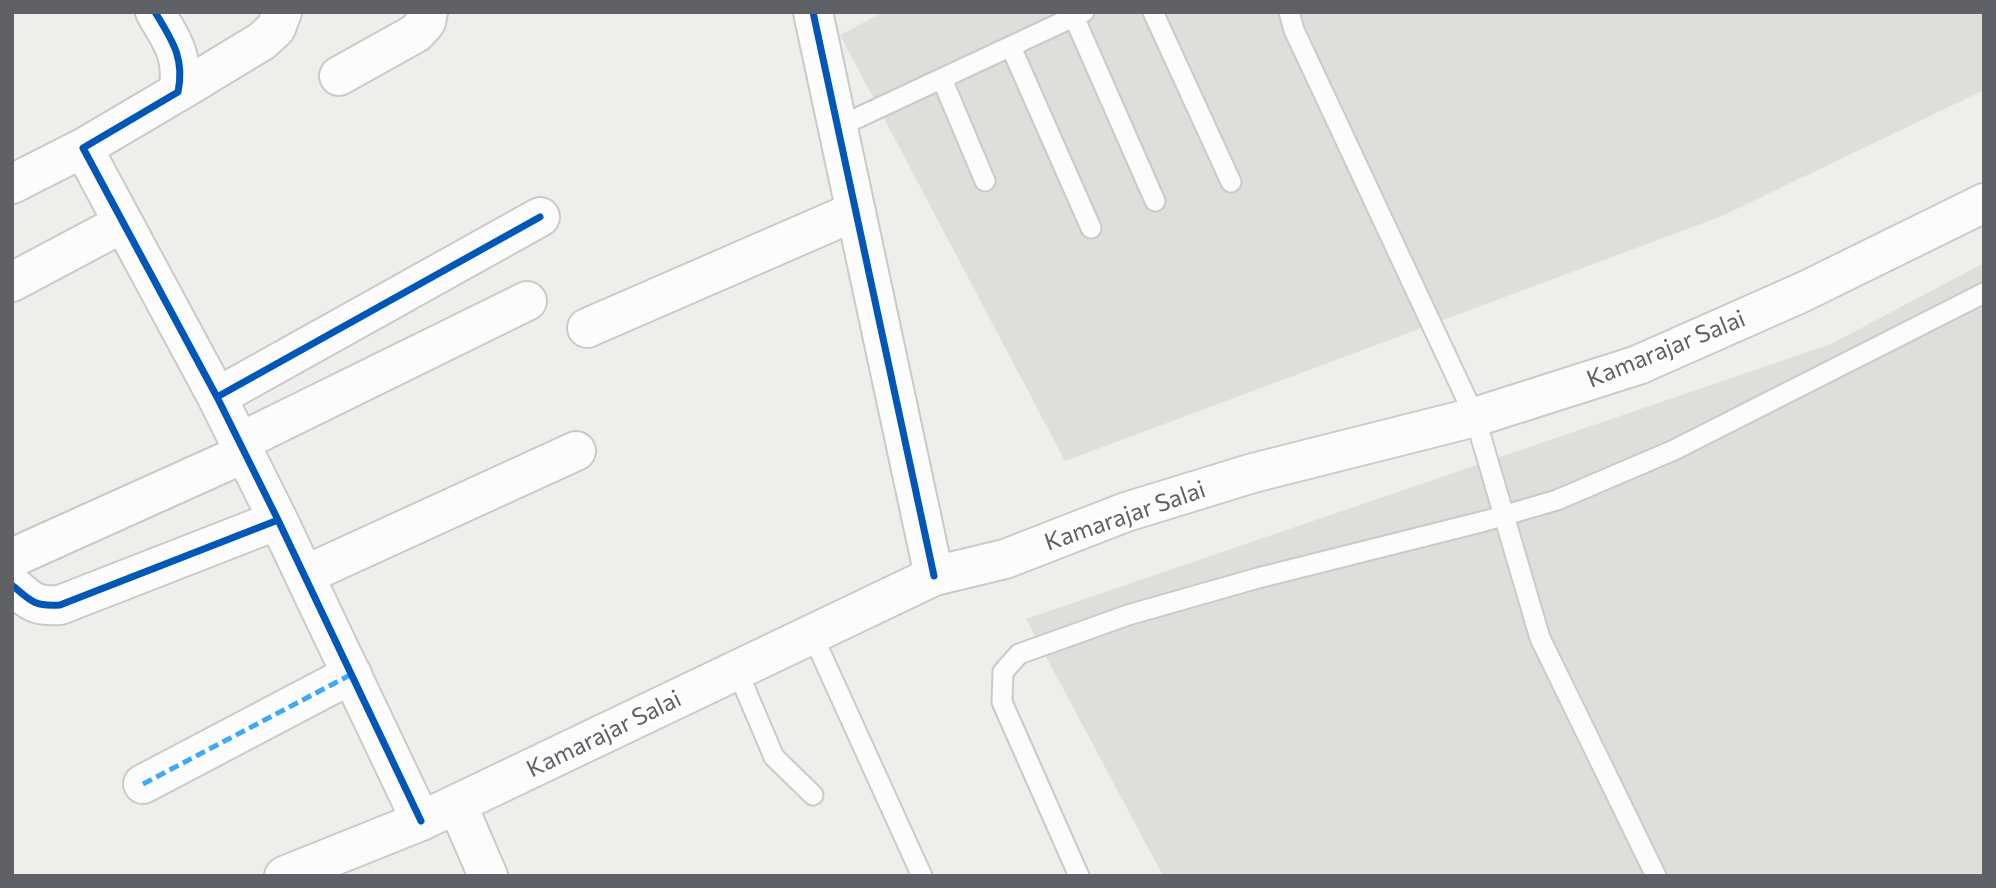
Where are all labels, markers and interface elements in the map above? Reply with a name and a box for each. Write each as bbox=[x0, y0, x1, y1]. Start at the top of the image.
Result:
street label: Kamarajar Salai bbox=[1583, 304, 1749, 394]
street label: Kamarajar Salai bbox=[1041, 475, 1209, 557]
street label: Kamarajar Salai bbox=[522, 684, 686, 784]

